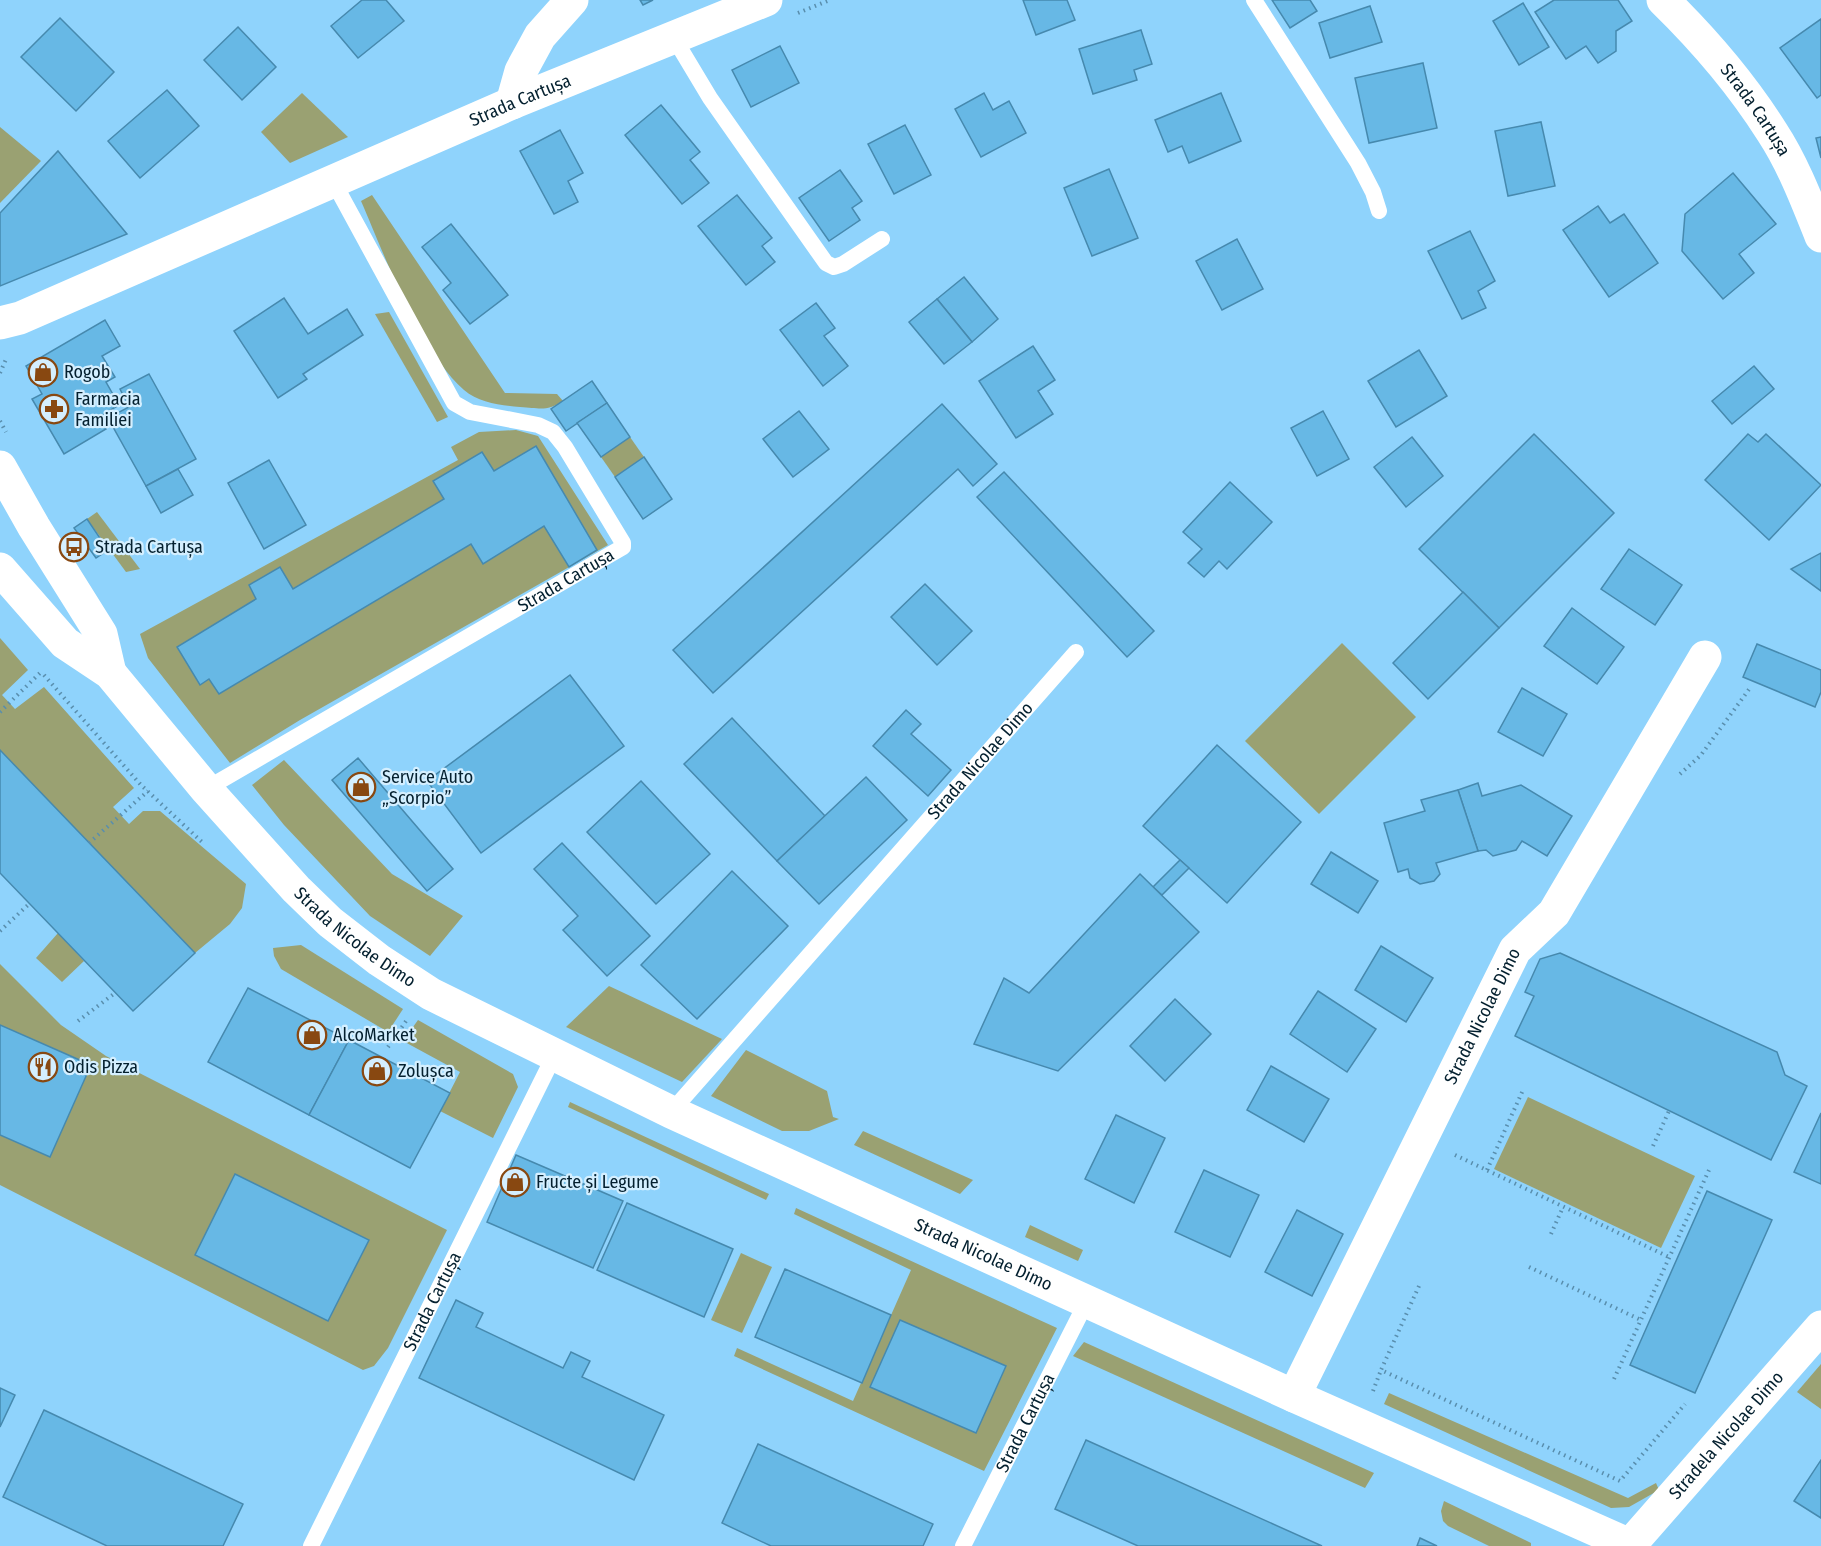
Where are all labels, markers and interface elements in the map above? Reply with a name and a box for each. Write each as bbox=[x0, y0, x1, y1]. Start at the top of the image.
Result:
street label: Strada Cartușa bbox=[1716, 59, 1795, 160]
street label: Strada Cartușa bbox=[466, 69, 574, 131]
shop icon: Rogob bbox=[27, 356, 59, 388]
place label: Rogob bbox=[64, 361, 110, 383]
place label: Farmacia Familiei bbox=[75, 388, 141, 431]
pharmacy icon: Farmacia Familiei bbox=[38, 393, 70, 425]
bus stop icon: Strada Cartușa bbox=[58, 531, 90, 563]
place label: Strada Cartușa bbox=[95, 536, 203, 558]
street label: Strada Cartușa bbox=[514, 544, 618, 617]
street label: Strada Nicolae Dimo bbox=[923, 697, 1038, 824]
place label: Service Auto „Scorpio” bbox=[382, 766, 473, 809]
shop icon: Service Auto „Scorpio” bbox=[345, 771, 377, 803]
street label: Strada Nicolae Dimo bbox=[289, 882, 420, 992]
street label: Strada Nicolae Dimo bbox=[1439, 944, 1525, 1088]
shop icon: AlcoMarket bbox=[296, 1019, 328, 1051]
place label: AlcoMarket bbox=[333, 1024, 415, 1046]
restaurant icon: Odis Pizza bbox=[27, 1051, 59, 1083]
shop icon: Zolușca bbox=[361, 1055, 393, 1087]
place label: Odis Pizza bbox=[64, 1056, 138, 1078]
place label: Zolușca bbox=[398, 1060, 454, 1082]
shop icon: Fructe și Legume bbox=[499, 1166, 531, 1198]
place label: Fructe și Legume bbox=[536, 1171, 659, 1193]
street label: Strada Nicolae Dimo bbox=[911, 1213, 1056, 1295]
street label: Strada Cartușa bbox=[398, 1248, 466, 1355]
street label: Stradela Nicolae Dimo bbox=[1664, 1367, 1788, 1504]
street label: Strada Cartușa bbox=[991, 1370, 1060, 1476]

